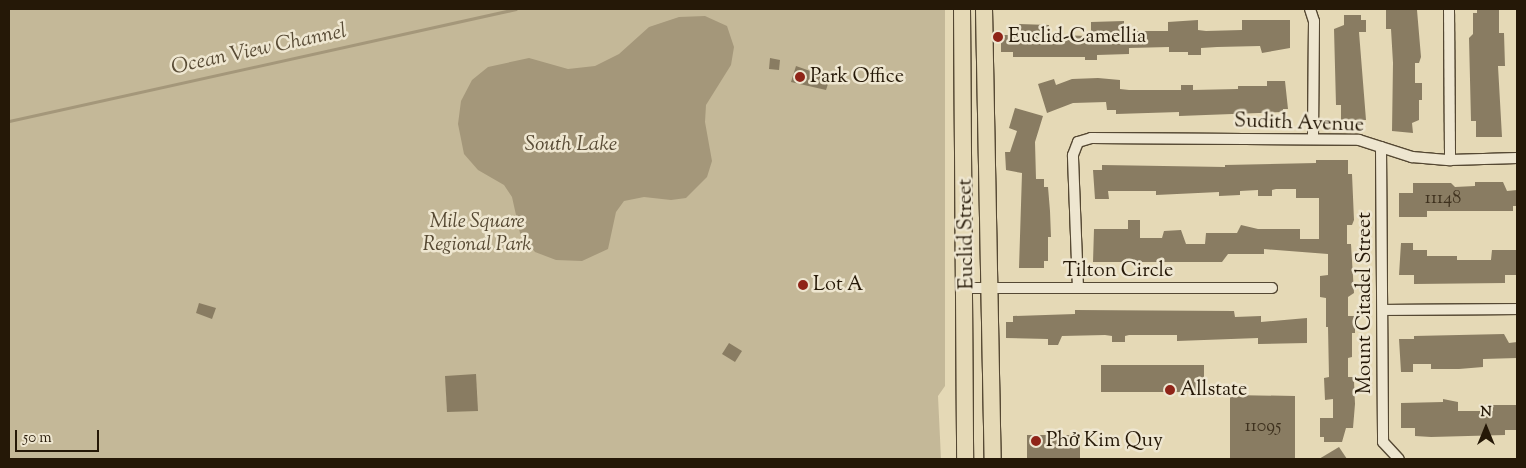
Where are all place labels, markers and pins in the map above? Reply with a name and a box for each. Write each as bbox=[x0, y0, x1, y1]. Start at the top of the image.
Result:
place label: Euclid-Camellia bbox=[1008, 25, 1146, 49]
marker: Euclid-Camellia bbox=[992, 31, 1004, 43]
place label: Park Office bbox=[810, 65, 904, 89]
marker: Park Office bbox=[794, 71, 806, 83]
place label: Lot A bbox=[813, 273, 863, 297]
marker: Lot A bbox=[797, 279, 809, 291]
place label: Allstate bbox=[1180, 378, 1247, 402]
marker: Allstate bbox=[1164, 384, 1176, 396]
place label: Phở Kim Quy bbox=[1046, 429, 1163, 453]
marker: Phở Kim Quy bbox=[1030, 435, 1042, 447]

